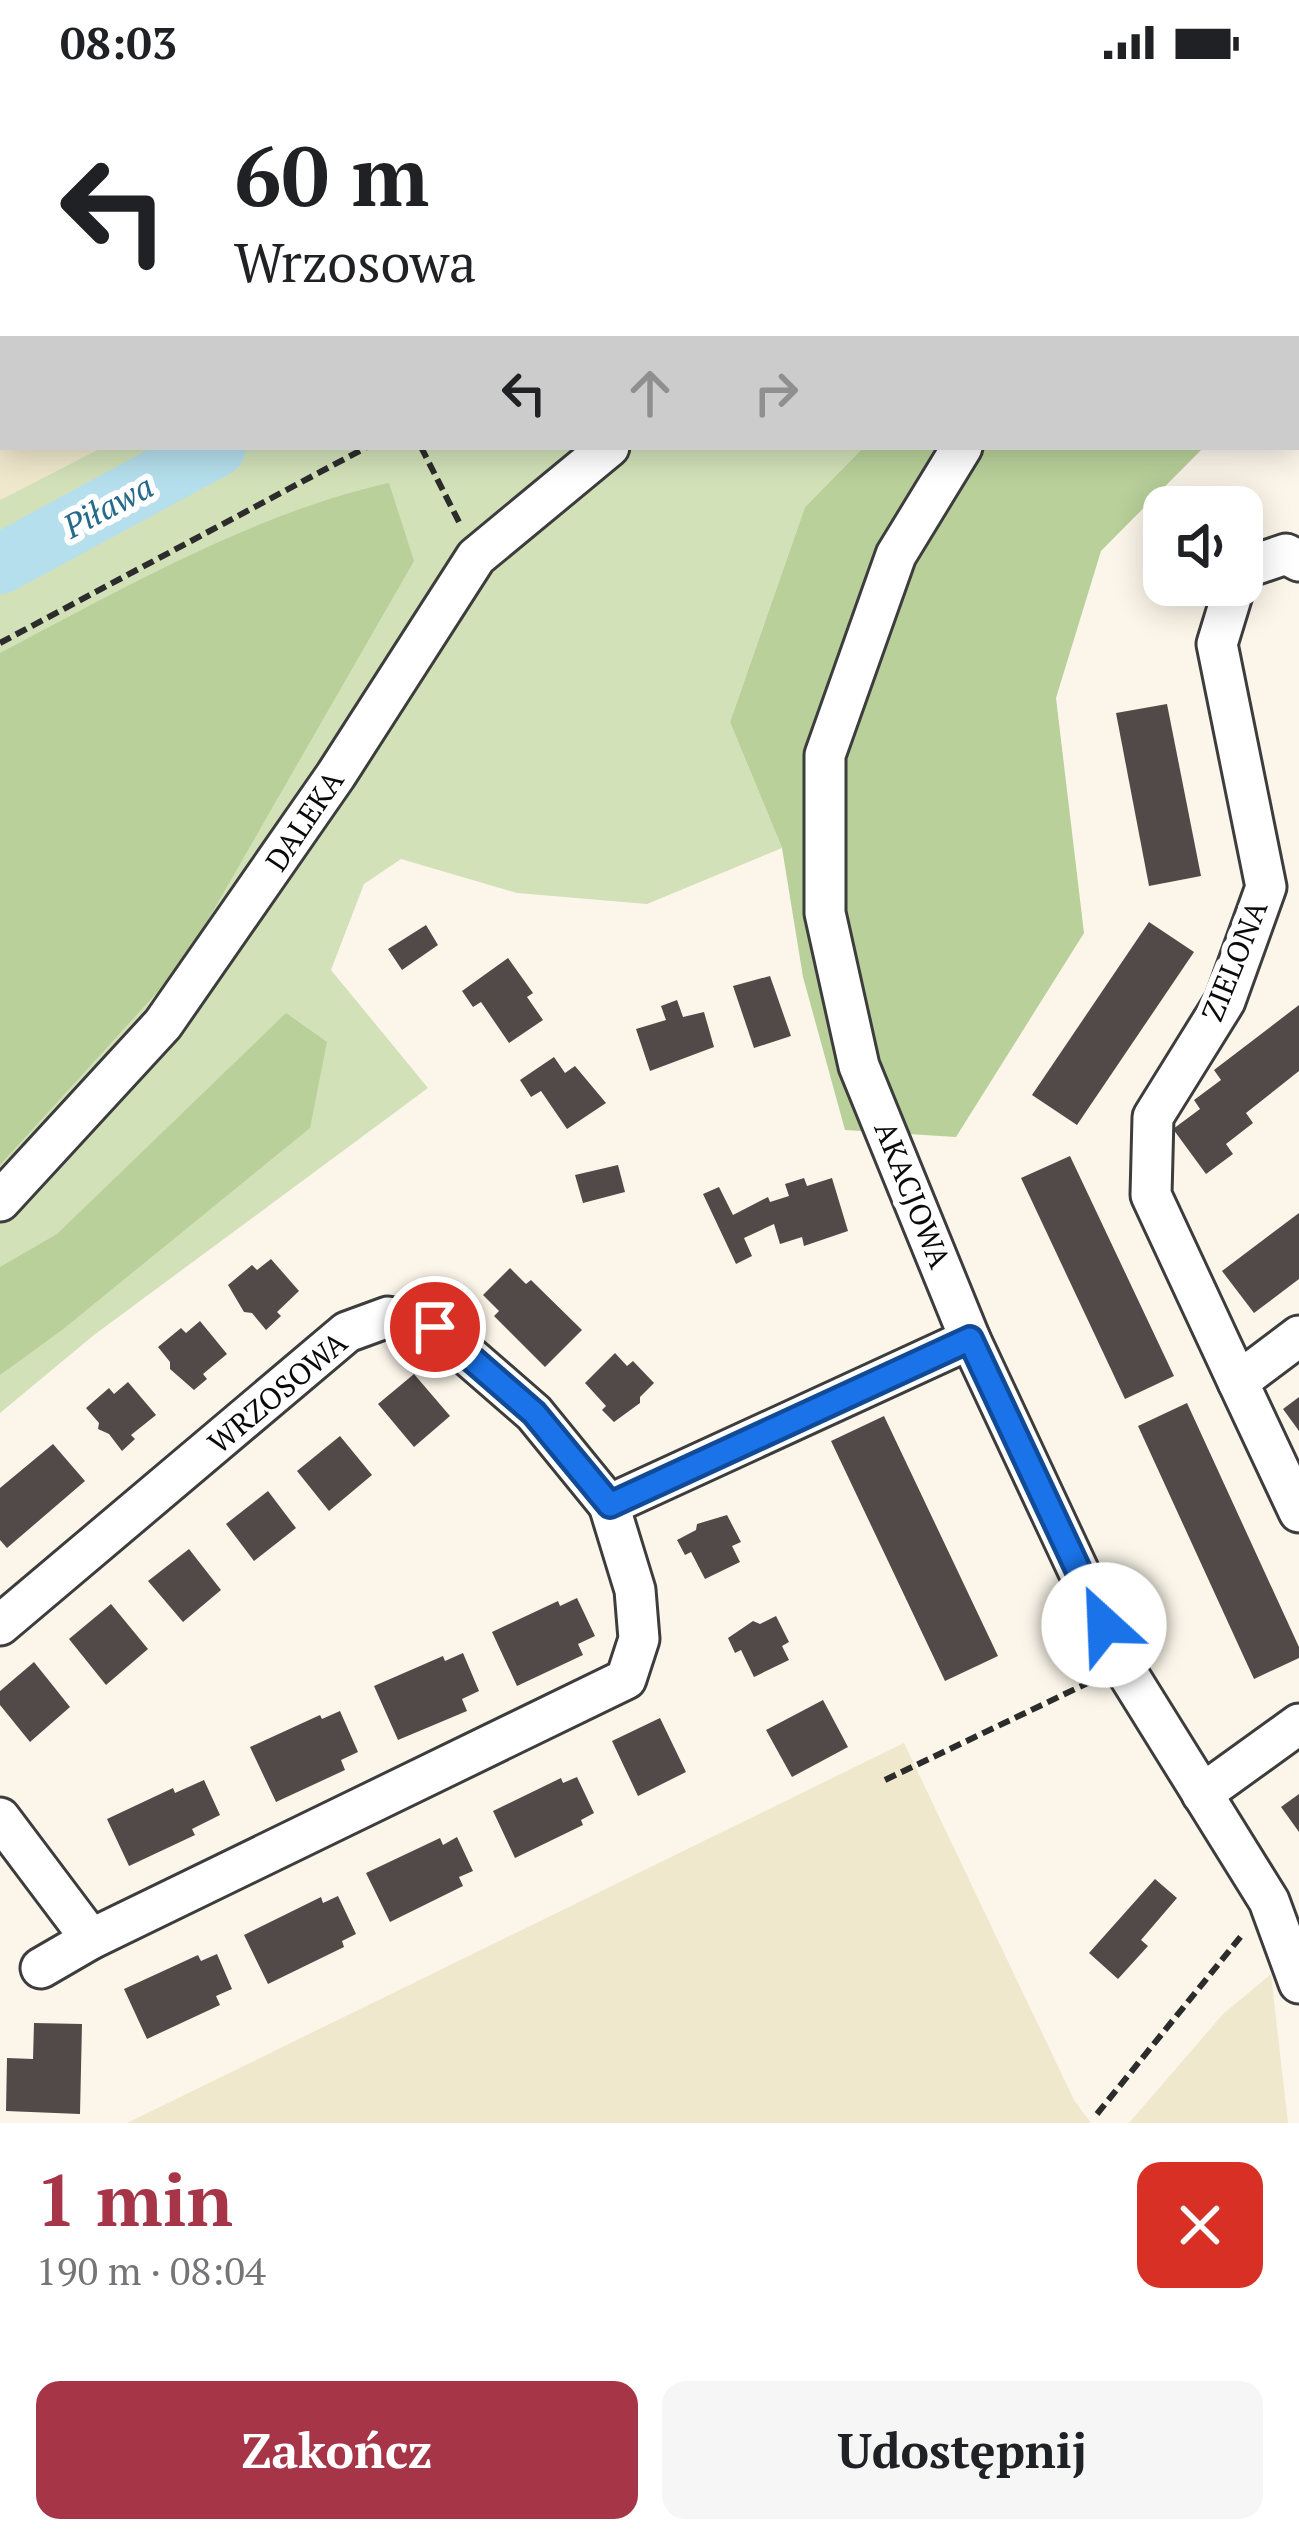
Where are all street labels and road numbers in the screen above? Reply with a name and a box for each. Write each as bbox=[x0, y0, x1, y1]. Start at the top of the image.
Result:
street label: DALEKA bbox=[256, 762, 353, 879]
street label: ZIELONA bbox=[1192, 894, 1277, 1027]
street label: AKACJOWA bbox=[865, 1115, 961, 1274]
street label: WRZOSOWA bbox=[199, 1322, 356, 1462]

